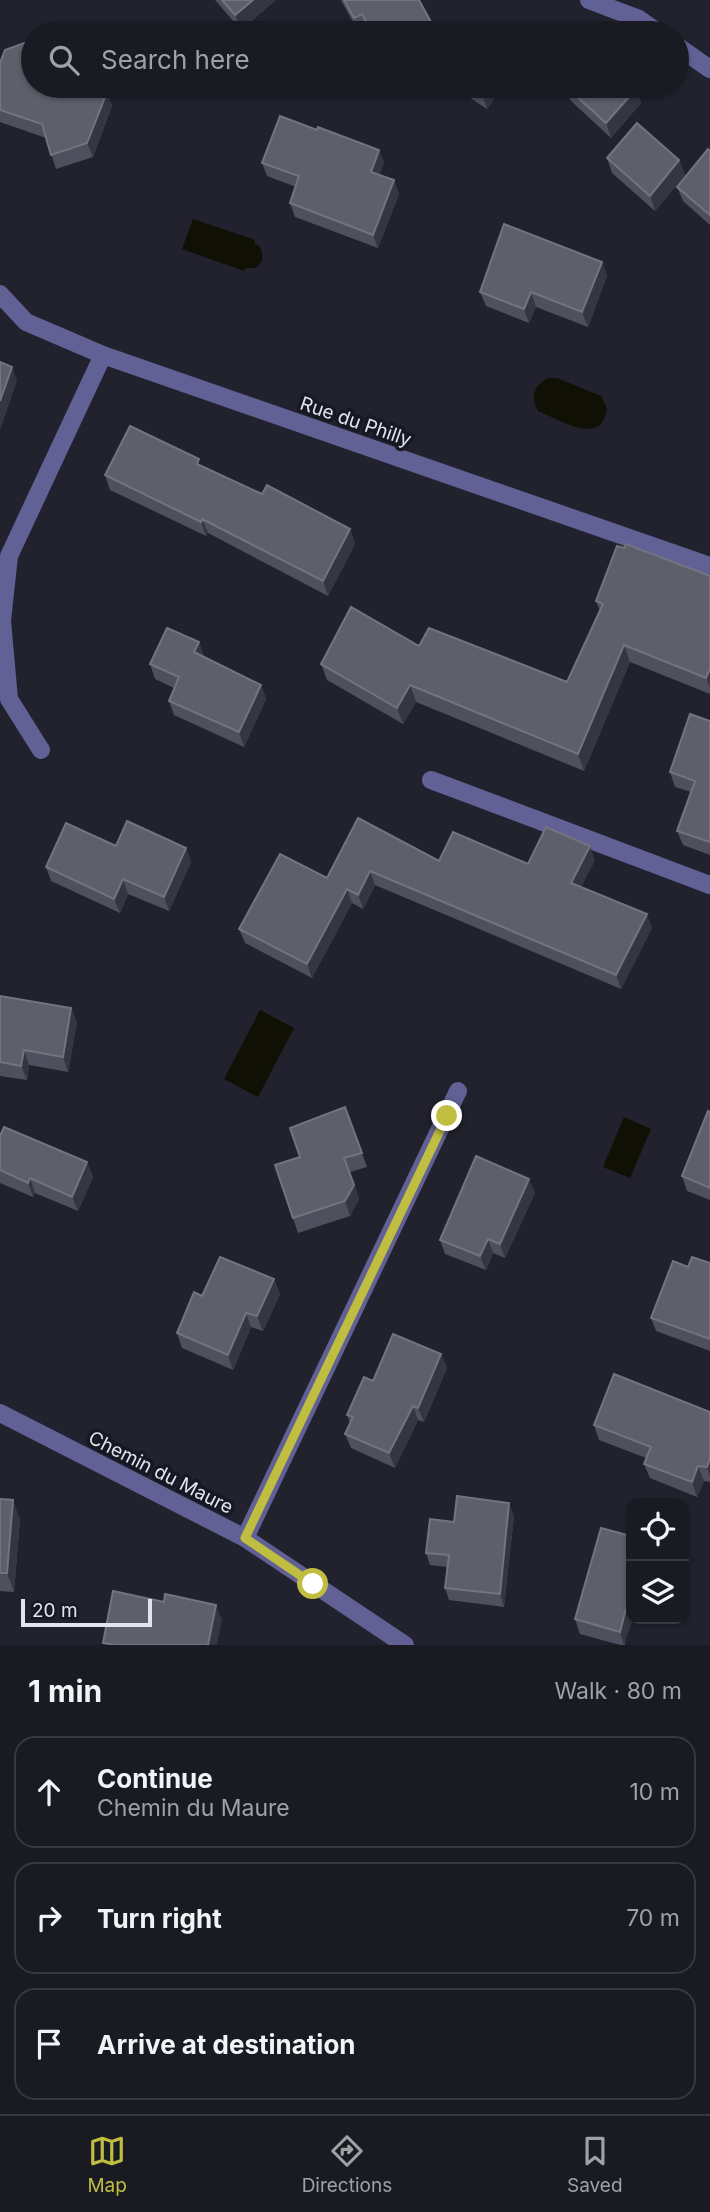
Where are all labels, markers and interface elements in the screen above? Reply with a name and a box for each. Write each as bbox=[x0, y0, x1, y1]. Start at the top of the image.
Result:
search box bbox=[21, 21, 689, 98]
icon: search bbox=[45, 41, 83, 79]
text: Search here bbox=[101, 44, 250, 75]
street label: Rue du Philly bbox=[297, 392, 415, 451]
route end bbox=[431, 1100, 462, 1131]
street label: Chemin du Maure bbox=[85, 1426, 237, 1519]
map controls bbox=[626, 1498, 689, 1624]
button: locate bbox=[626, 1498, 689, 1561]
button: layers bbox=[626, 1561, 689, 1624]
route start bbox=[297, 1568, 328, 1599]
scale bar bbox=[21, 1596, 152, 1628]
text: 20 m bbox=[32, 1599, 78, 1622]
text: 1 min bbox=[28, 1673, 102, 1709]
text: Walk · 80 m bbox=[554, 1677, 682, 1705]
text: Continue bbox=[97, 1763, 213, 1794]
icon: ahead bbox=[30, 1773, 68, 1811]
text: 10 m bbox=[630, 1778, 680, 1806]
text: Chemin du Maure bbox=[97, 1794, 290, 1822]
icon: right bbox=[30, 1899, 68, 1937]
text: Turn right bbox=[97, 1903, 222, 1934]
text: 70 m bbox=[626, 1904, 680, 1932]
icon: arrive bbox=[30, 2025, 68, 2063]
text: Arrive at destination bbox=[97, 2029, 356, 2060]
tab: Map bbox=[87, 2132, 127, 2197]
tab: Directions bbox=[302, 2132, 392, 2197]
tab: Saved bbox=[567, 2132, 623, 2197]

